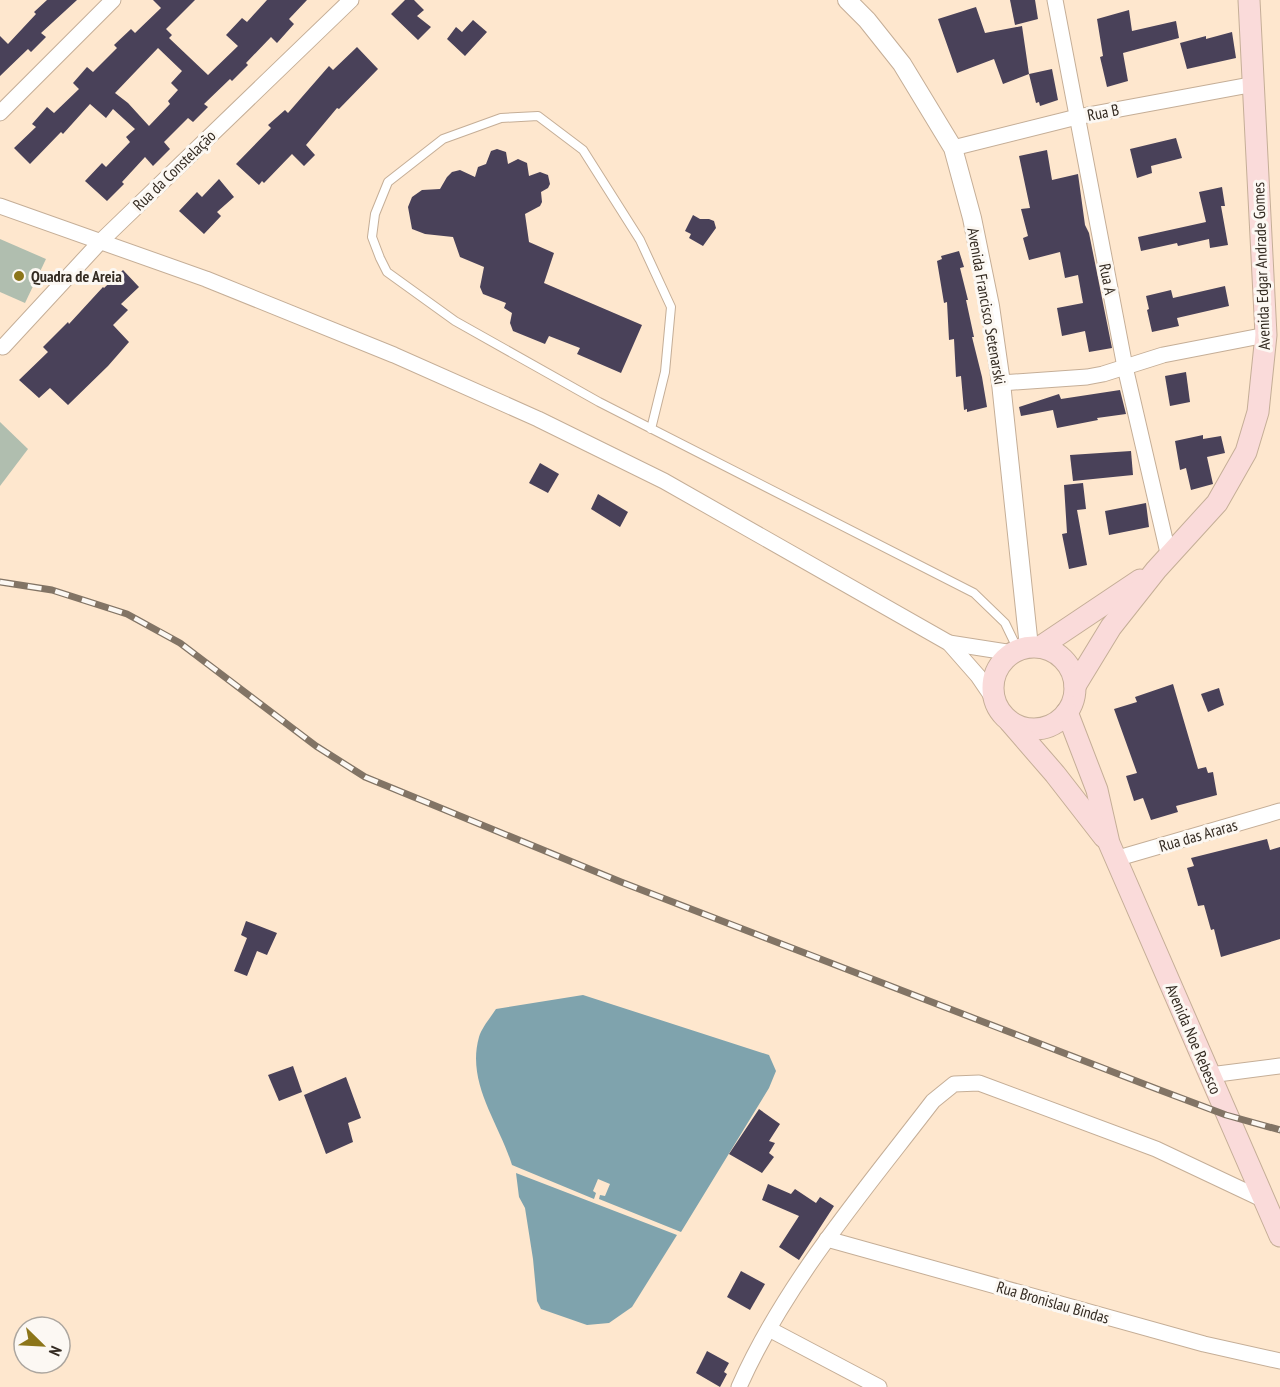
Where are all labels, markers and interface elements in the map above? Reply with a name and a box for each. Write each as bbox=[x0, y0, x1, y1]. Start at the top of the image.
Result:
street label: Rua B bbox=[1085, 99, 1121, 125]
street label: Rua da Constelação bbox=[128, 125, 220, 214]
street label: Avenida Edgar Andrade Gomes bbox=[1248, 182, 1274, 350]
street label: Avenida Francisco Setenarski bbox=[963, 226, 1011, 386]
street label: Rua A bbox=[1095, 262, 1121, 297]
place label: Quadra de Areia bbox=[31, 266, 122, 286]
marker: Quadra de Areia bbox=[12, 269, 26, 283]
street label: Rua das Araras bbox=[1156, 814, 1240, 856]
street label: Avenida Noe Rebesco bbox=[1162, 981, 1226, 1097]
street label: Rua Bronislau Bindas bbox=[994, 1276, 1112, 1328]
north arrow bbox=[12, 1315, 72, 1375]
text: N bbox=[45, 1343, 67, 1359]

